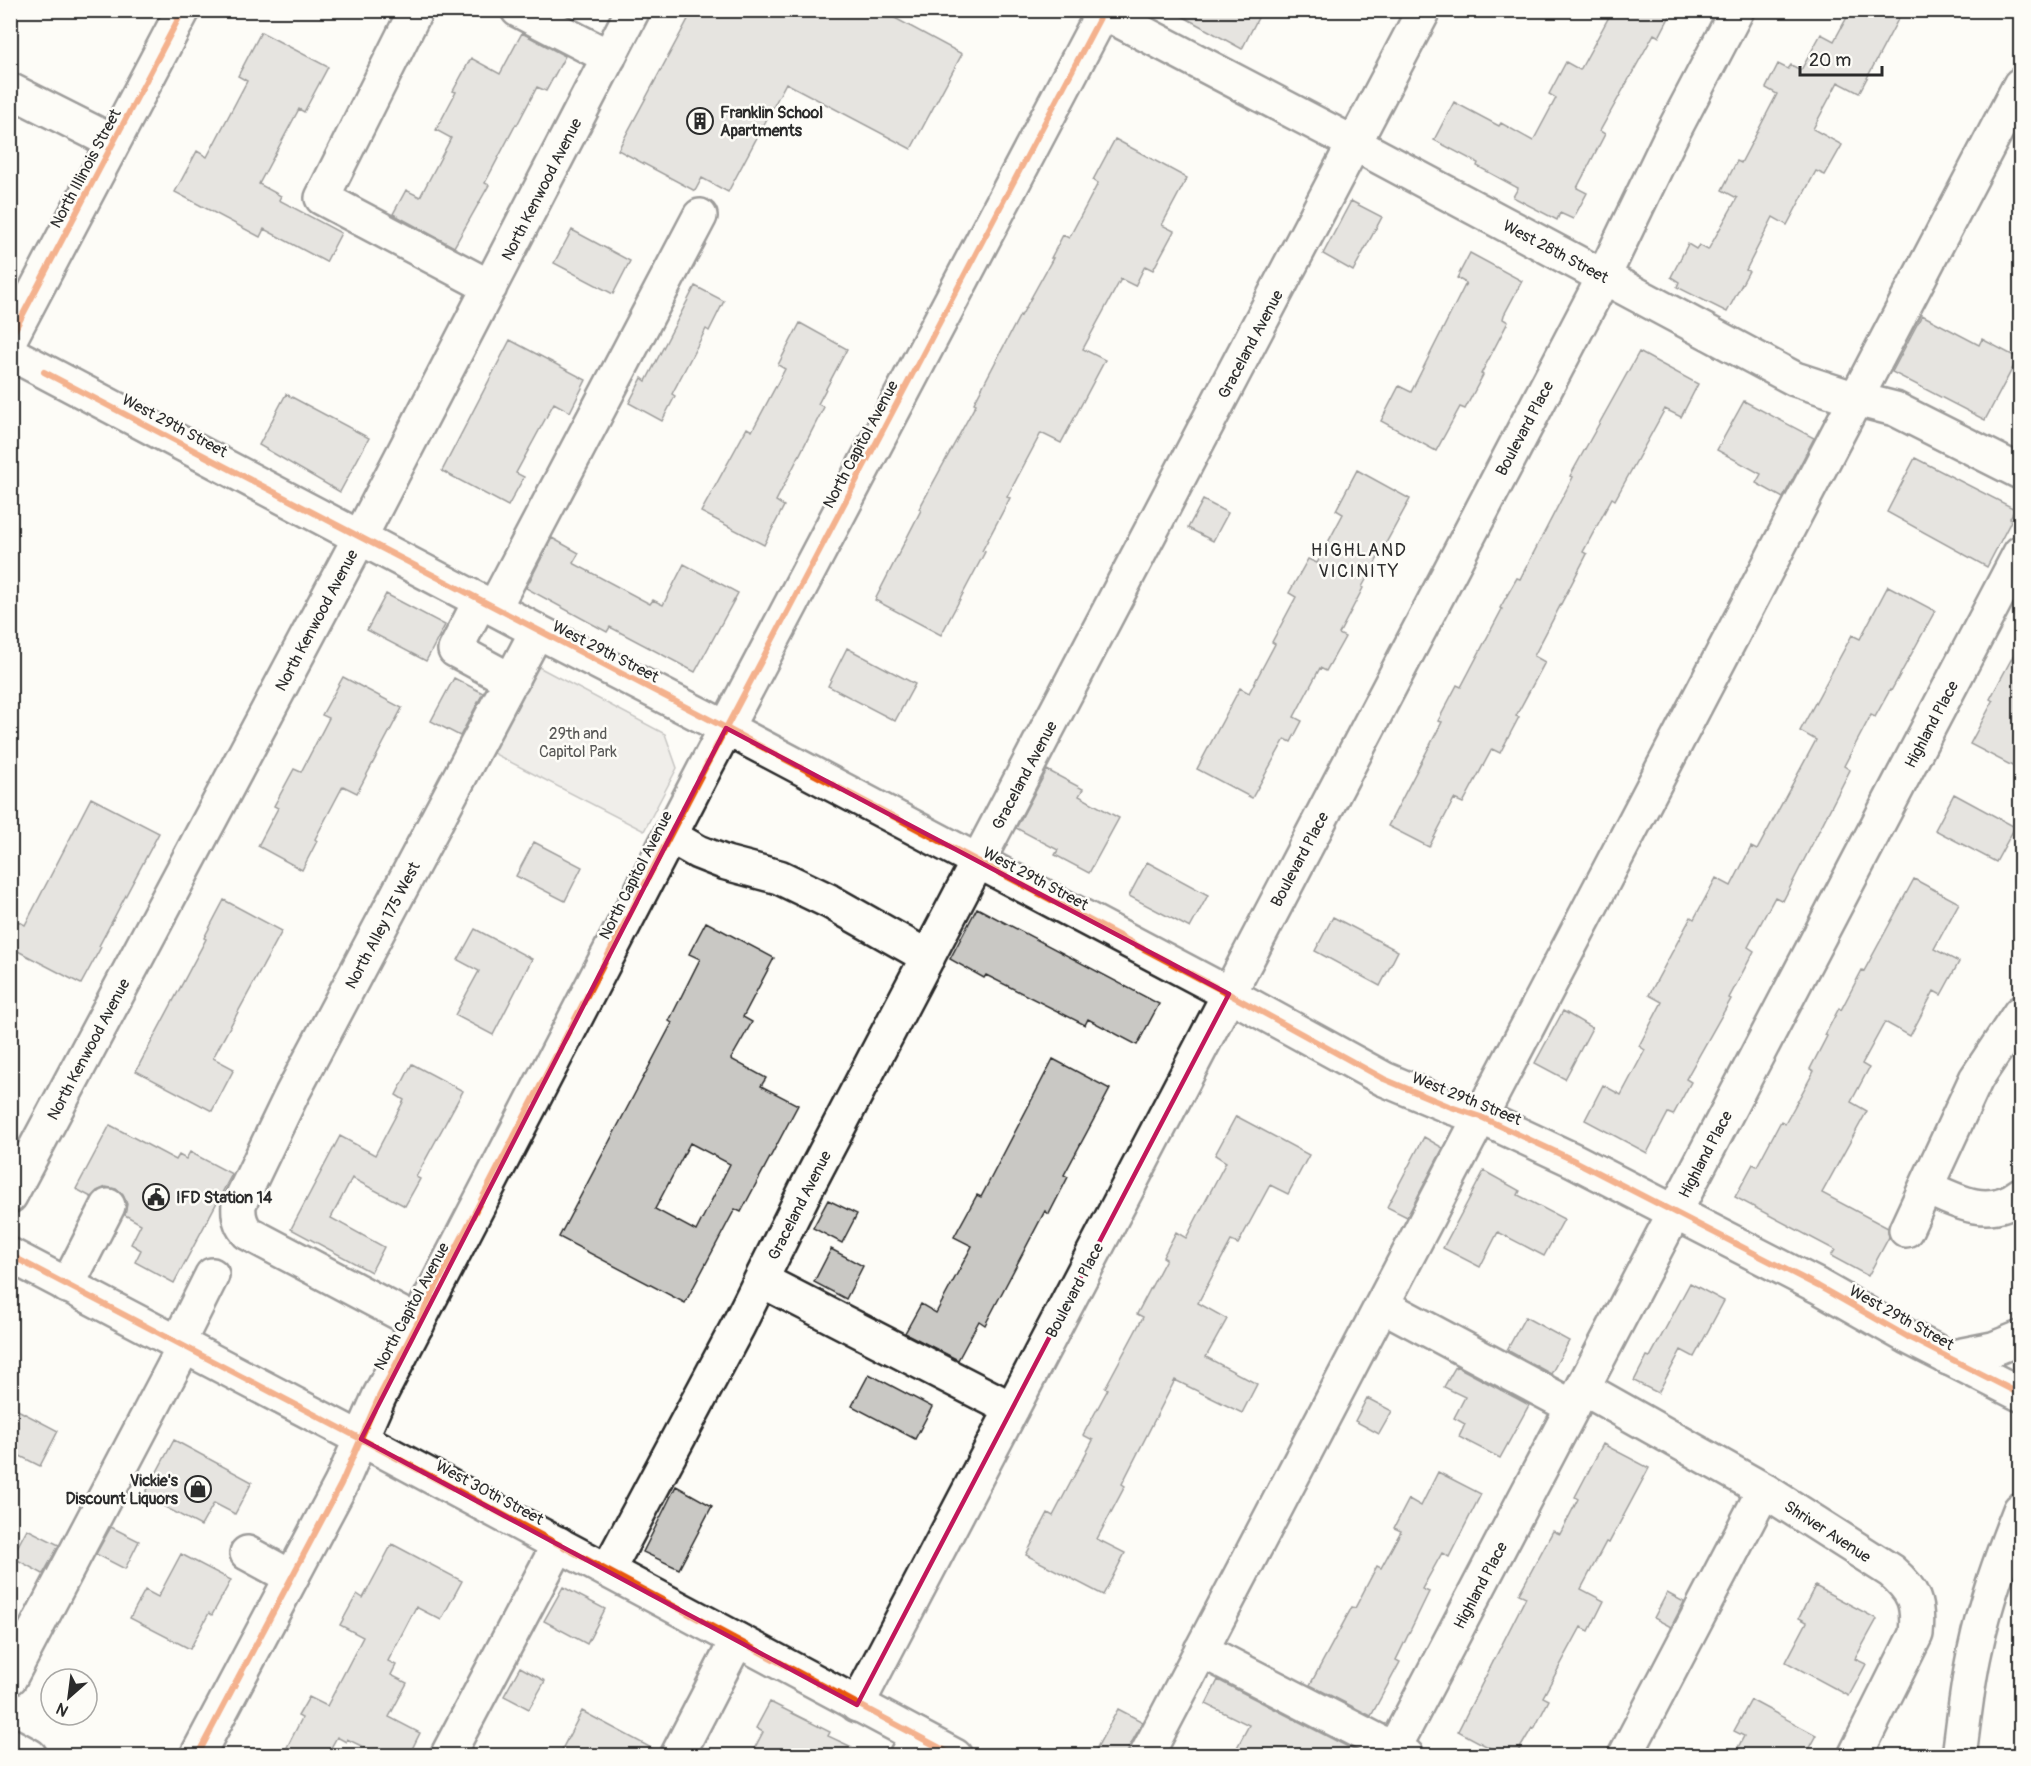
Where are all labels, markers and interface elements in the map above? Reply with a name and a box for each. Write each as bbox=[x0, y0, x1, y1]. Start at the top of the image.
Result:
scale bar bbox=[1800, 39, 1882, 77]
text: 20 m bbox=[1809, 49, 1851, 72]
place label: Franklin School Apartments bbox=[720, 103, 823, 141]
street label: North Illinois Street bbox=[46, 105, 126, 232]
building icon: Franklin School Apartments bbox=[685, 106, 715, 136]
street label: North Kenwood Avenue bbox=[497, 115, 587, 264]
street label: West 28th Street bbox=[1499, 216, 1612, 288]
street label: Graceland Avenue bbox=[1214, 287, 1288, 402]
street label: North Capitol Avenue bbox=[819, 377, 903, 512]
street label: Boulevard Place bbox=[1491, 377, 1558, 479]
street label: West 29th Street bbox=[118, 390, 231, 462]
district label: HIGHLAND VICINITY bbox=[1311, 539, 1407, 583]
street label: North Kenwood Avenue bbox=[271, 546, 363, 695]
street label: West 29th Street bbox=[549, 617, 663, 688]
street label: Highland Place bbox=[1901, 677, 1963, 772]
street label: Graceland Avenue bbox=[988, 718, 1062, 833]
park label: 29th and Capitol Park bbox=[539, 724, 617, 762]
street label: North Capitol Avenue bbox=[595, 808, 677, 943]
street label: Boulevard Place bbox=[1266, 808, 1333, 910]
street label: West 29th Street bbox=[979, 843, 1092, 915]
street label: North Alley 175 West bbox=[341, 858, 425, 992]
street label: North Kenwood Avenue bbox=[43, 975, 135, 1124]
street label: West 29th Street bbox=[1409, 1068, 1525, 1130]
street label: Highland Place bbox=[1675, 1107, 1737, 1202]
street label: Graceland Avenue bbox=[764, 1147, 836, 1264]
public building icon: IFD Station 14 bbox=[141, 1182, 171, 1212]
place label: IFD Station 14 bbox=[176, 1188, 273, 1208]
street label: North Capitol Avenue bbox=[370, 1239, 454, 1374]
street label: Boulevard Place bbox=[1041, 1239, 1108, 1341]
street label: West 29th Street bbox=[1846, 1281, 1958, 1355]
street label: West 30th Street bbox=[432, 1456, 547, 1530]
place label: Vickie's Discount Liquors bbox=[66, 1471, 179, 1509]
shop icon: Vickie's Discount Liquors bbox=[183, 1474, 213, 1504]
street label: Shriver Avenue bbox=[1780, 1496, 1875, 1567]
street label: Highland Place bbox=[1450, 1538, 1512, 1633]
north arrow bbox=[39, 1667, 99, 1727]
text: N bbox=[53, 1698, 72, 1721]

